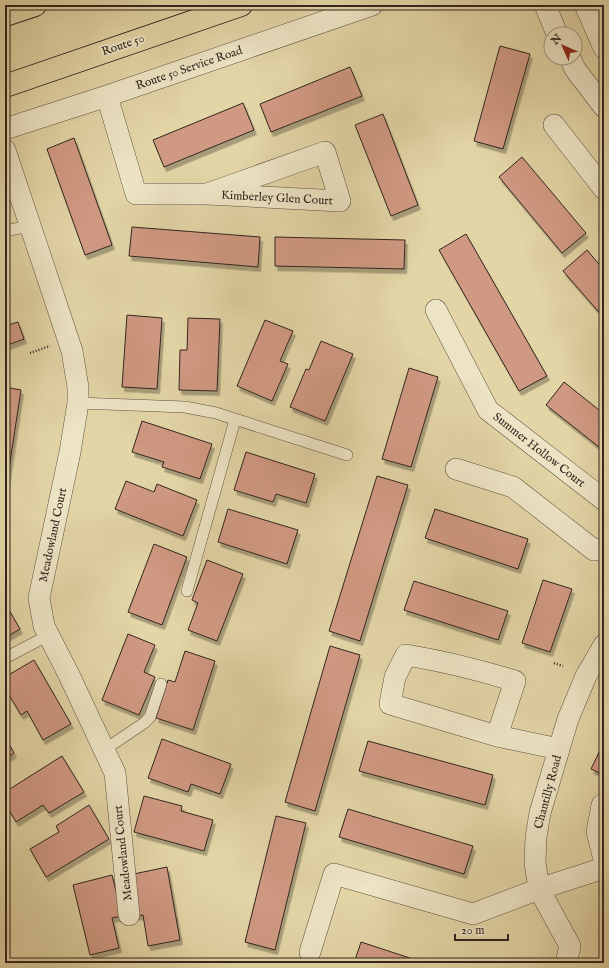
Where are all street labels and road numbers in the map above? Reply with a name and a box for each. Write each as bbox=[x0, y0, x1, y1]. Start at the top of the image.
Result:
street label: Route 50 bbox=[100, 31, 146, 59]
street label: Route 50 Service Road bbox=[134, 43, 245, 93]
street label: Kimberley Glen Court bbox=[221, 188, 333, 208]
street label: Summer Hollow Court bbox=[490, 409, 588, 491]
street label: Meadowland Court bbox=[36, 486, 70, 584]
street label: Chantilly Road bbox=[531, 753, 565, 831]
street label: Meadowland Court bbox=[111, 804, 135, 902]

